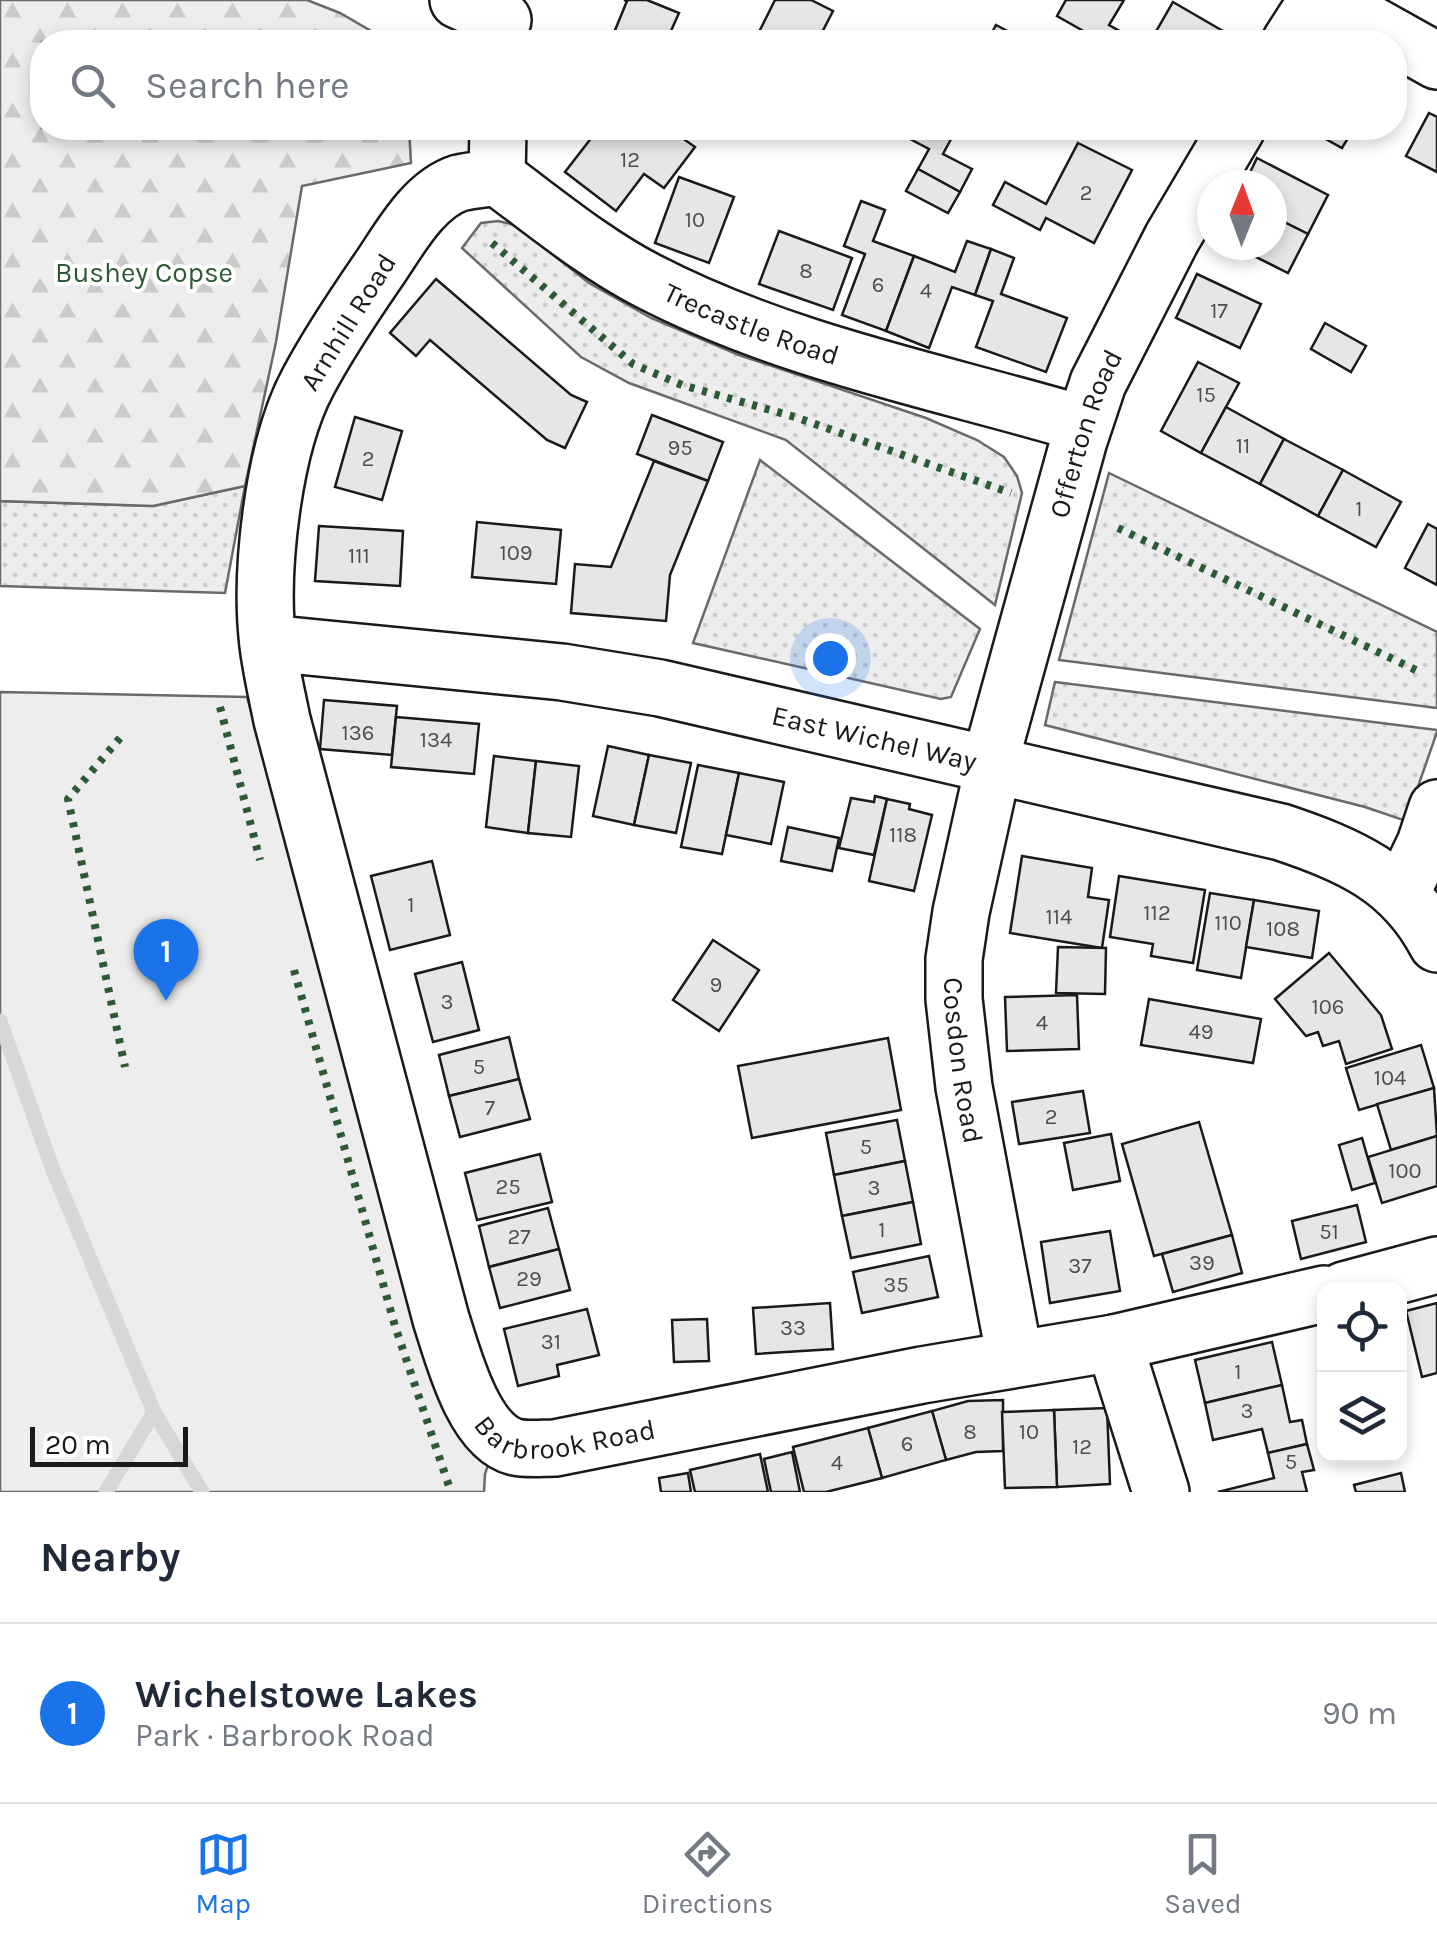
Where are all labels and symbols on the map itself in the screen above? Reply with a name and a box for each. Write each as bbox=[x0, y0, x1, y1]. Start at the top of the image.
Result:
house number: 12 bbox=[620, 147, 640, 173]
north arrow bbox=[1197, 170, 1287, 260]
house number: 2 bbox=[1080, 180, 1092, 206]
house number: 10 bbox=[685, 207, 705, 233]
street label: Arnhill Road bbox=[293, 247, 403, 397]
park label: Bushey Copse bbox=[55, 256, 233, 289]
house number: 8 bbox=[799, 258, 813, 284]
house number: 6 bbox=[872, 272, 884, 298]
street label: Trecastle Road bbox=[659, 275, 843, 372]
house number: 4 bbox=[920, 278, 932, 304]
house number: 17 bbox=[1210, 298, 1228, 324]
street label: Offerton Road bbox=[1042, 344, 1129, 521]
house number: 15 bbox=[1196, 382, 1216, 408]
house number: 11 bbox=[1236, 433, 1250, 459]
house number: 95 bbox=[667, 435, 693, 461]
house number: 2 bbox=[362, 446, 374, 472]
house number: 1 bbox=[1355, 496, 1363, 522]
house number: 109 bbox=[499, 540, 533, 566]
house number: 111 bbox=[348, 543, 370, 569]
your location bbox=[805, 633, 856, 684]
street label: East Wichel Way bbox=[769, 698, 980, 777]
house number: 136 bbox=[342, 720, 374, 746]
house number: 134 bbox=[420, 727, 452, 753]
house number: 118 bbox=[889, 822, 917, 848]
house number: 1 bbox=[407, 892, 415, 918]
house number: 112 bbox=[1143, 900, 1171, 926]
house number: 114 bbox=[1046, 904, 1072, 930]
house number: 110 bbox=[1214, 910, 1242, 936]
house number: 108 bbox=[1266, 916, 1300, 942]
pin: 1 bbox=[134, 918, 198, 1001]
house number: 9 bbox=[710, 972, 722, 998]
street label: Cosdon Road bbox=[937, 977, 991, 1146]
house number: 3 bbox=[441, 989, 454, 1015]
house number: 106 bbox=[1312, 994, 1344, 1020]
house number: 4 bbox=[1036, 1010, 1048, 1036]
house number: 49 bbox=[1188, 1019, 1214, 1045]
house number: 5 bbox=[473, 1054, 485, 1080]
house number: 104 bbox=[1374, 1065, 1406, 1091]
house number: 7 bbox=[485, 1095, 495, 1121]
house number: 2 bbox=[1045, 1104, 1057, 1130]
house number: 5 bbox=[860, 1134, 872, 1160]
house number: 100 bbox=[1388, 1158, 1422, 1184]
house number: 25 bbox=[495, 1174, 521, 1200]
house number: 3 bbox=[868, 1175, 881, 1201]
house number: 1 bbox=[878, 1217, 886, 1243]
house number: 51 bbox=[1319, 1219, 1339, 1245]
house number: 27 bbox=[507, 1224, 531, 1250]
house number: 39 bbox=[1189, 1250, 1215, 1276]
house number: 37 bbox=[1068, 1253, 1092, 1279]
house number: 29 bbox=[516, 1266, 542, 1292]
house number: 35 bbox=[883, 1272, 909, 1298]
house number: 33 bbox=[780, 1315, 806, 1341]
house number: 31 bbox=[541, 1329, 561, 1355]
house number: 1 bbox=[1234, 1359, 1242, 1385]
house number: 3 bbox=[1241, 1398, 1254, 1424]
street label: Barbrook Road bbox=[468, 1409, 658, 1465]
house number: 8 bbox=[963, 1419, 977, 1445]
house number: 10 bbox=[1019, 1419, 1039, 1445]
scale bar bbox=[30, 1422, 188, 1466]
house number: 6 bbox=[901, 1431, 913, 1457]
house number: 12 bbox=[1072, 1434, 1092, 1460]
house number: 5 bbox=[1285, 1449, 1297, 1475]
house number: 4 bbox=[831, 1450, 843, 1476]

